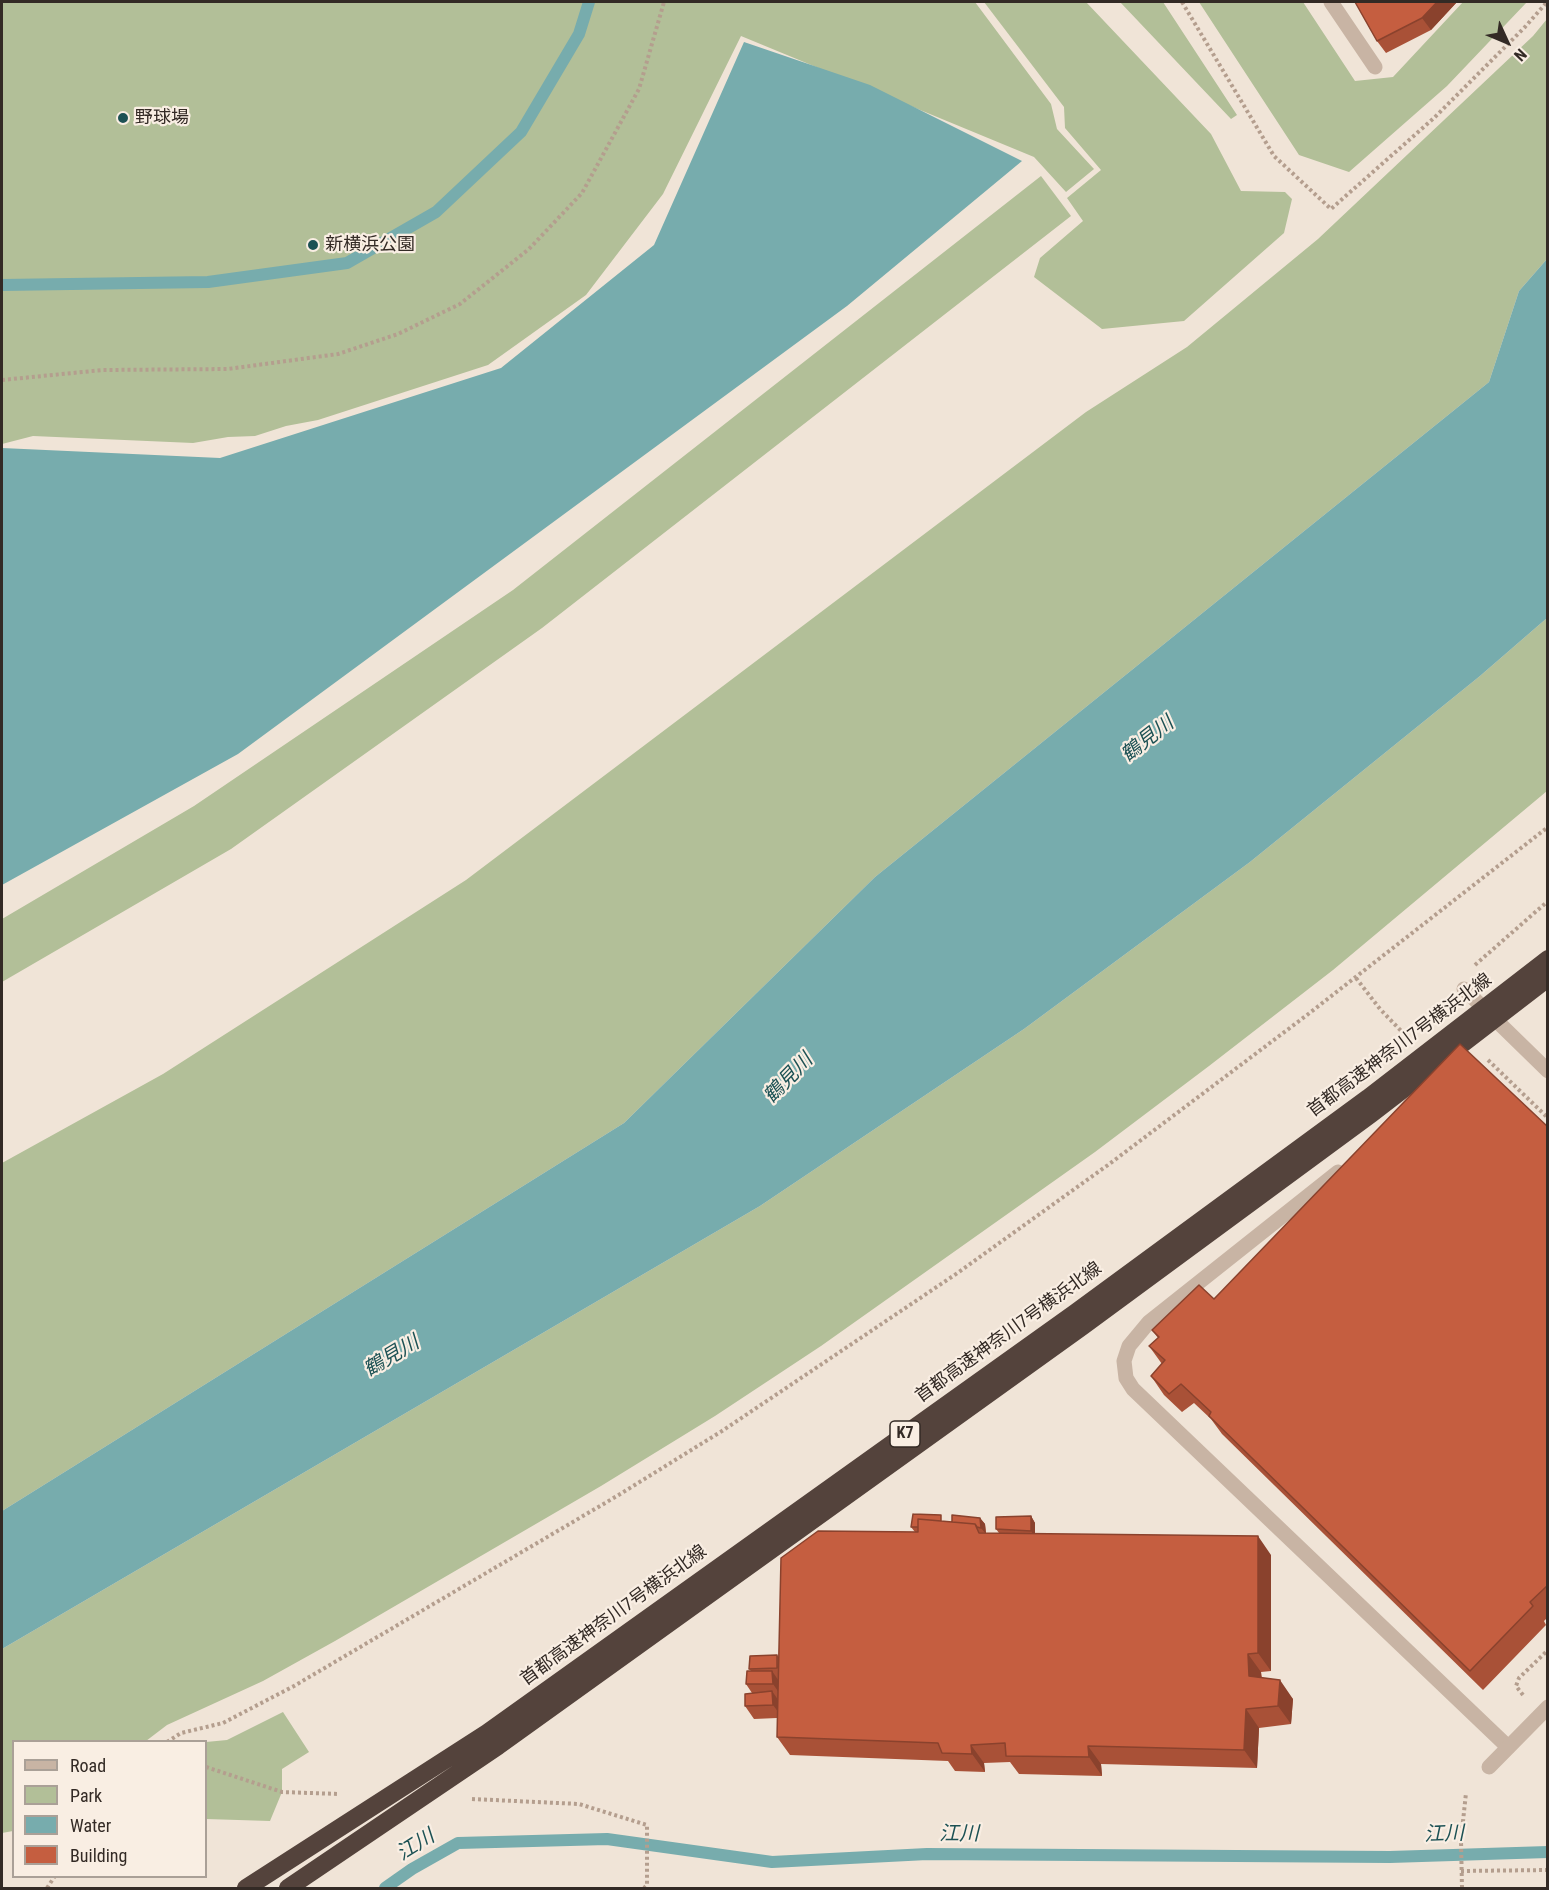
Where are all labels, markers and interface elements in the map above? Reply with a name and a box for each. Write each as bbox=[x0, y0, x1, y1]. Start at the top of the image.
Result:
north arrow bbox=[1477, 12, 1537, 72]
text: N bbox=[1510, 45, 1531, 65]
place label: 野球場 bbox=[135, 107, 189, 129]
marker: 野球場 bbox=[116, 111, 130, 125]
place label: 新横浜公園 bbox=[325, 234, 415, 256]
marker: 新横浜公園 bbox=[306, 238, 320, 252]
water label: 鶴見川 bbox=[1117, 712, 1179, 768]
street label: 首都高速神奈川7号横浜北線 bbox=[1304, 970, 1496, 1122]
water label: 鶴見川 bbox=[760, 1049, 818, 1109]
street label: 首都高速神奈川7号横浜北線 bbox=[912, 1258, 1106, 1408]
water label: 鶴見川 bbox=[360, 1331, 424, 1383]
road number: K7 bbox=[890, 1421, 920, 1447]
street label: 首都高速神奈川7号横浜北線 bbox=[517, 1541, 711, 1691]
legend bbox=[12, 1740, 207, 1878]
text: Road bbox=[70, 1755, 106, 1776]
text: Park bbox=[70, 1785, 102, 1806]
text: Water bbox=[70, 1815, 111, 1836]
water label: 江川 bbox=[1424, 1822, 1464, 1848]
water label: 江川 bbox=[939, 1823, 979, 1847]
water label: 江川 bbox=[393, 1825, 439, 1867]
text: Building bbox=[70, 1845, 127, 1866]

